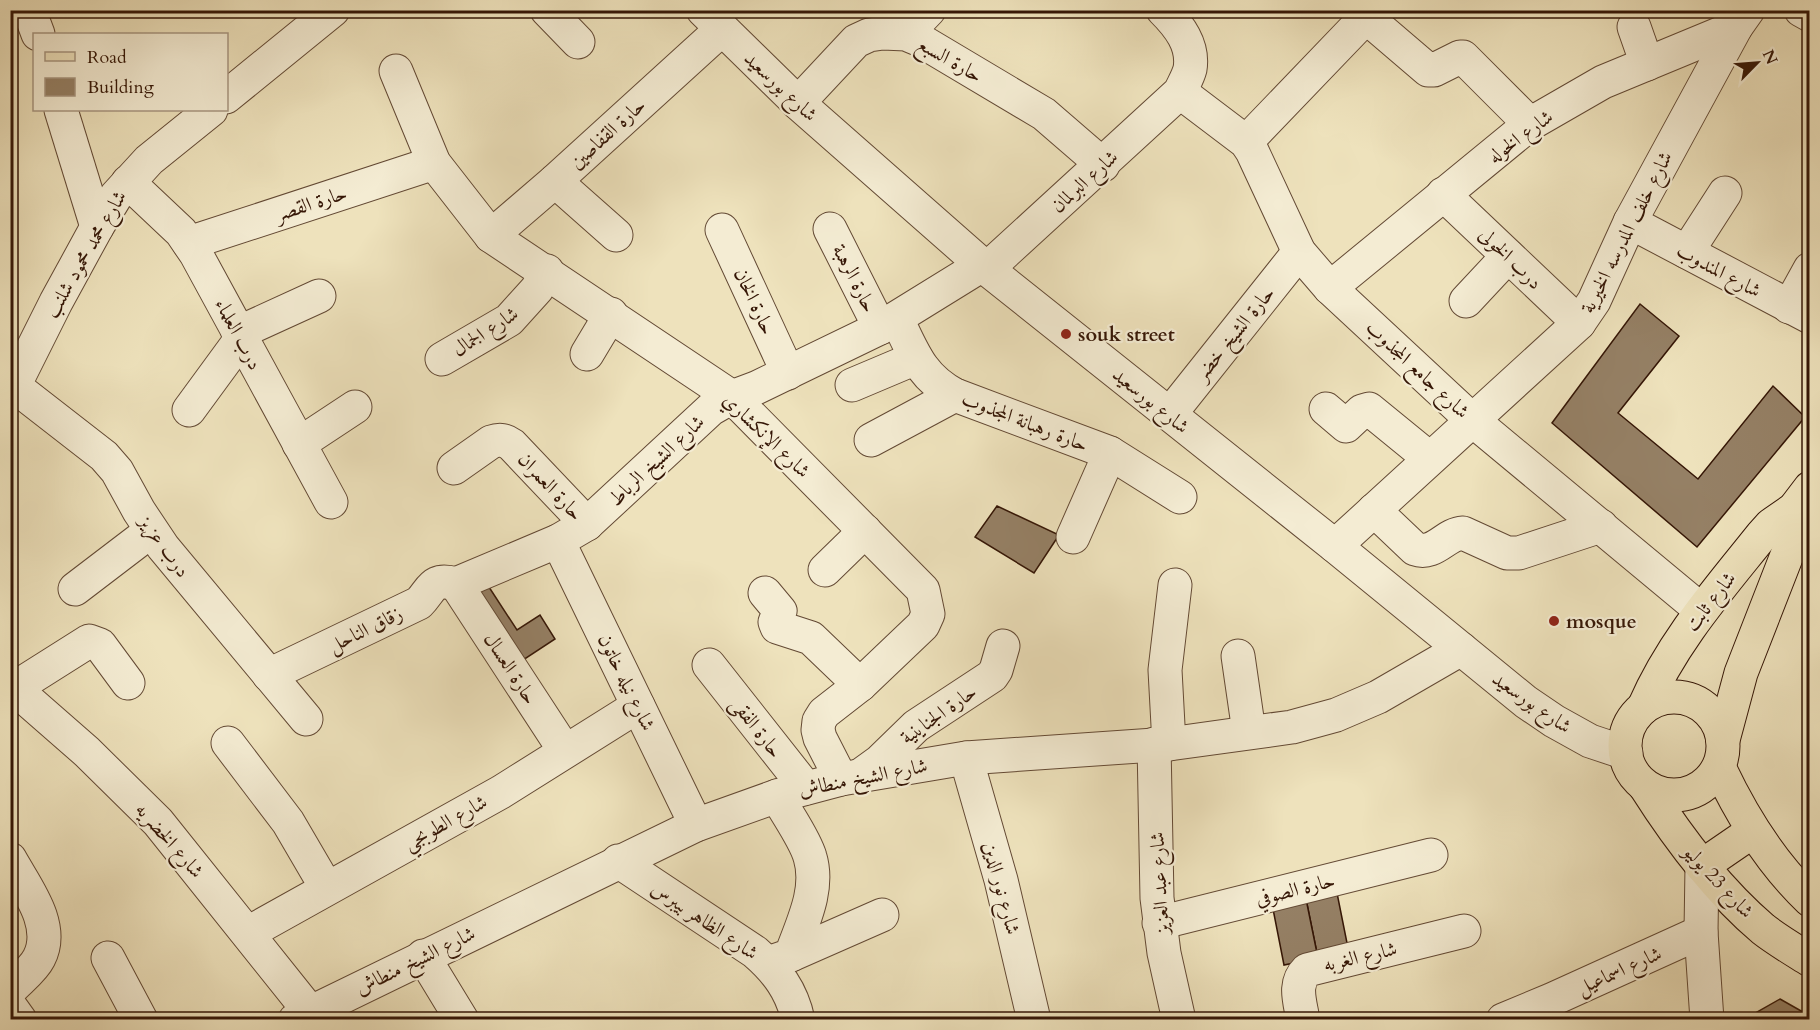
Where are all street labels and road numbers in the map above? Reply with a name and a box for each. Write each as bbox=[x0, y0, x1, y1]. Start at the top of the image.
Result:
street label: حارة السبع bbox=[910, 30, 987, 92]
street label: شارع بورسعيد bbox=[735, 45, 823, 130]
street label: حارة القفاصين bbox=[563, 92, 651, 175]
street label: شارع الخوله bbox=[1482, 103, 1561, 173]
street label: شارع البرلمان bbox=[1045, 144, 1127, 222]
street label: شارع خلف المدرسه الخيرية bbox=[1574, 147, 1683, 320]
street label: حارة القصر bbox=[270, 179, 351, 228]
street label: شارع محمد محمود شلنب bbox=[38, 185, 136, 325]
street label: درب الخولى bbox=[1473, 221, 1548, 296]
street label: شارع المندوب bbox=[1670, 237, 1766, 308]
street label: حارة الرهبة bbox=[826, 239, 883, 317]
street label: حارة الخان bbox=[727, 264, 782, 339]
street label: حارة الشيخ خضر bbox=[1187, 281, 1284, 390]
street label: درب العلماء bbox=[208, 294, 269, 375]
street label: شارع الجمال bbox=[447, 300, 526, 366]
street label: شارع جامع المجذوب bbox=[1357, 314, 1475, 427]
street label: شارع بورسعيد bbox=[1104, 361, 1195, 443]
street label: حارة رهبانة المجذوب bbox=[958, 385, 1092, 458]
street label: شارع الإنكشاري bbox=[714, 387, 816, 487]
street label: شارع الشيخ الرباط bbox=[602, 409, 713, 515]
street label: حارة العمران bbox=[512, 446, 589, 526]
street label: درب عزيز bbox=[132, 508, 196, 583]
street label: شارع ثابت bbox=[1679, 566, 1745, 639]
street label: زقاق الناحل bbox=[323, 600, 407, 660]
street label: حارة العسال bbox=[477, 627, 544, 709]
street label: شارع نيله خاتون bbox=[588, 629, 662, 737]
street label: شارع بورسعيد bbox=[1484, 665, 1577, 743]
street label: حارة الجناينية bbox=[895, 678, 982, 751]
street label: حارة الفقى bbox=[723, 691, 789, 764]
street label: شارع الشيخ منطاش bbox=[796, 752, 930, 807]
street label: شارع الطوبجي bbox=[398, 788, 494, 861]
street label: شارع الخضريه bbox=[126, 797, 210, 887]
street label: شارع عبد العزيز bbox=[1143, 831, 1180, 937]
street label: شارع 23 يوليو bbox=[1673, 837, 1760, 927]
street label: شارع نور الدين bbox=[972, 839, 1027, 939]
street label: حارة الصوفي bbox=[1253, 867, 1338, 914]
street label: شارع الظاهر بيبرس bbox=[644, 875, 764, 970]
street label: شارع الشيخ منطاش bbox=[351, 920, 482, 1005]
street label: شارع الغربه bbox=[1320, 935, 1401, 982]
street label: شارع اسماعيل bbox=[1572, 940, 1668, 1005]

